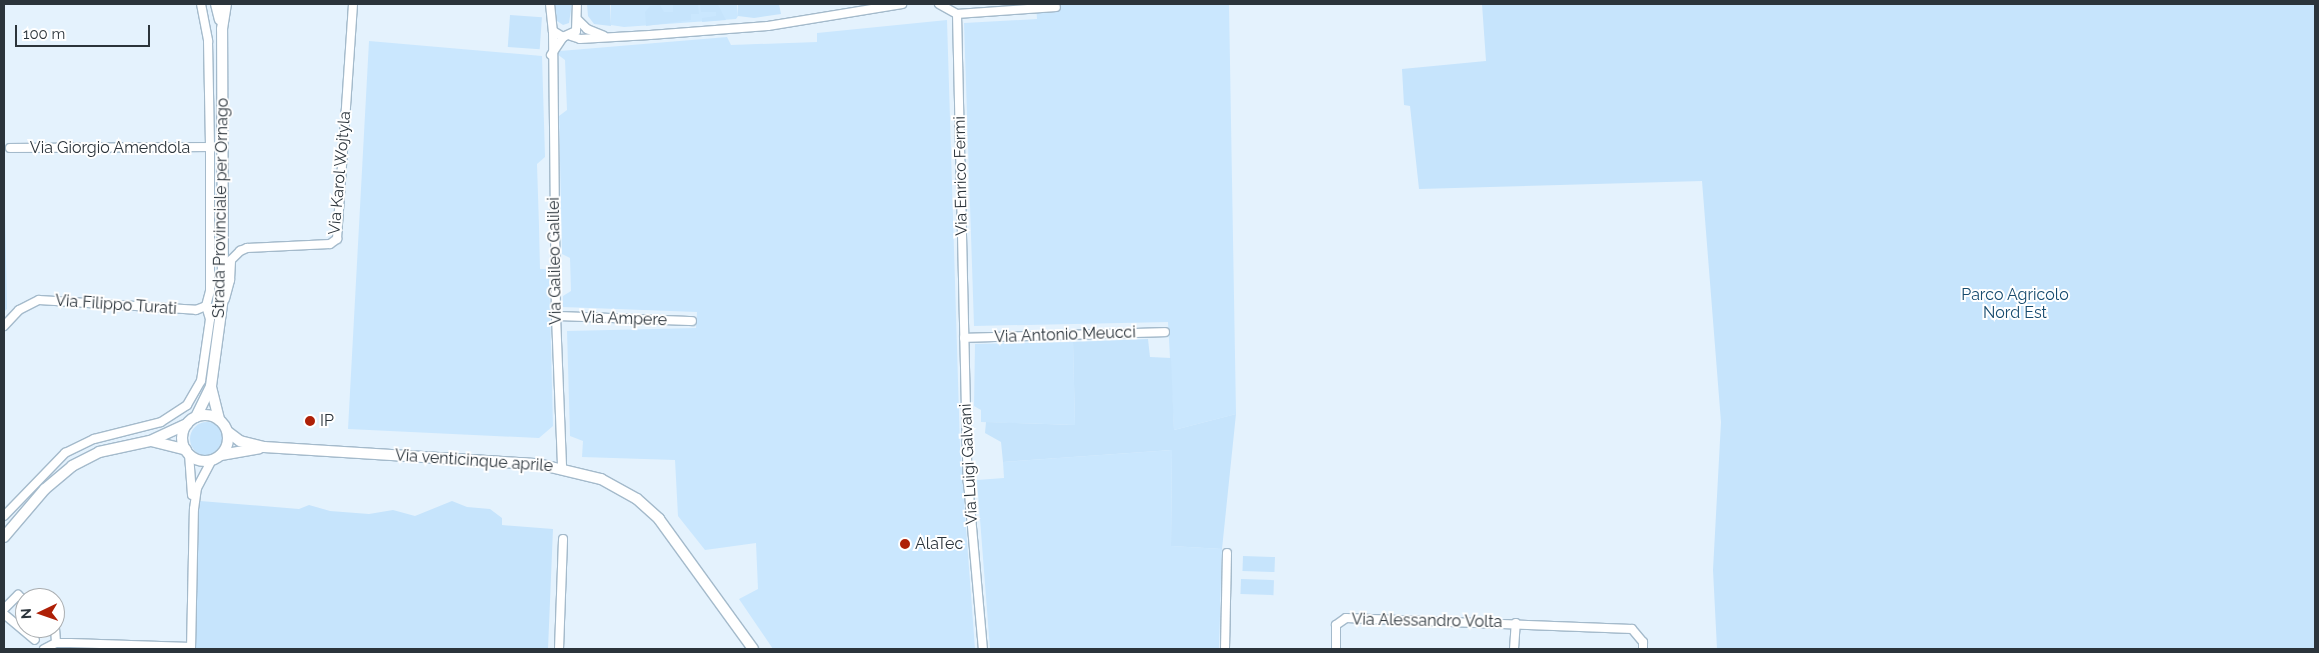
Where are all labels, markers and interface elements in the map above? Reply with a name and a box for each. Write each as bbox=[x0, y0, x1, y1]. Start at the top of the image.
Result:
scale bar bbox=[18, 15, 152, 47]
text: 100 m bbox=[23, 25, 65, 43]
street label: Strada Provinciale per Ornago bbox=[209, 98, 233, 318]
street label: Via Karol Wojtyla bbox=[325, 110, 355, 236]
street label: Via Enrico Fermi bbox=[950, 116, 972, 236]
street label: Via Giorgio Amendola bbox=[30, 138, 190, 158]
street label: Via Galileo Galilei bbox=[544, 197, 566, 325]
park label: Parco Agricolo Nord Est bbox=[1961, 285, 2069, 323]
street label: Via Filippo Turati bbox=[54, 291, 178, 319]
street label: Via Ampere bbox=[580, 308, 668, 330]
street label: Via Antonio Meucci bbox=[994, 323, 1136, 347]
street label: Via Luigi Galvani bbox=[956, 403, 982, 525]
place label: IP bbox=[320, 411, 334, 431]
marker: IP bbox=[304, 415, 316, 427]
street label: Via venticinque aprile bbox=[394, 446, 554, 476]
place label: AlaTec bbox=[915, 534, 963, 554]
marker: AlaTec bbox=[899, 538, 911, 550]
north arrow bbox=[15, 588, 65, 638]
text: N bbox=[18, 608, 34, 619]
street label: Via Alessandro Volta bbox=[1351, 610, 1503, 632]

